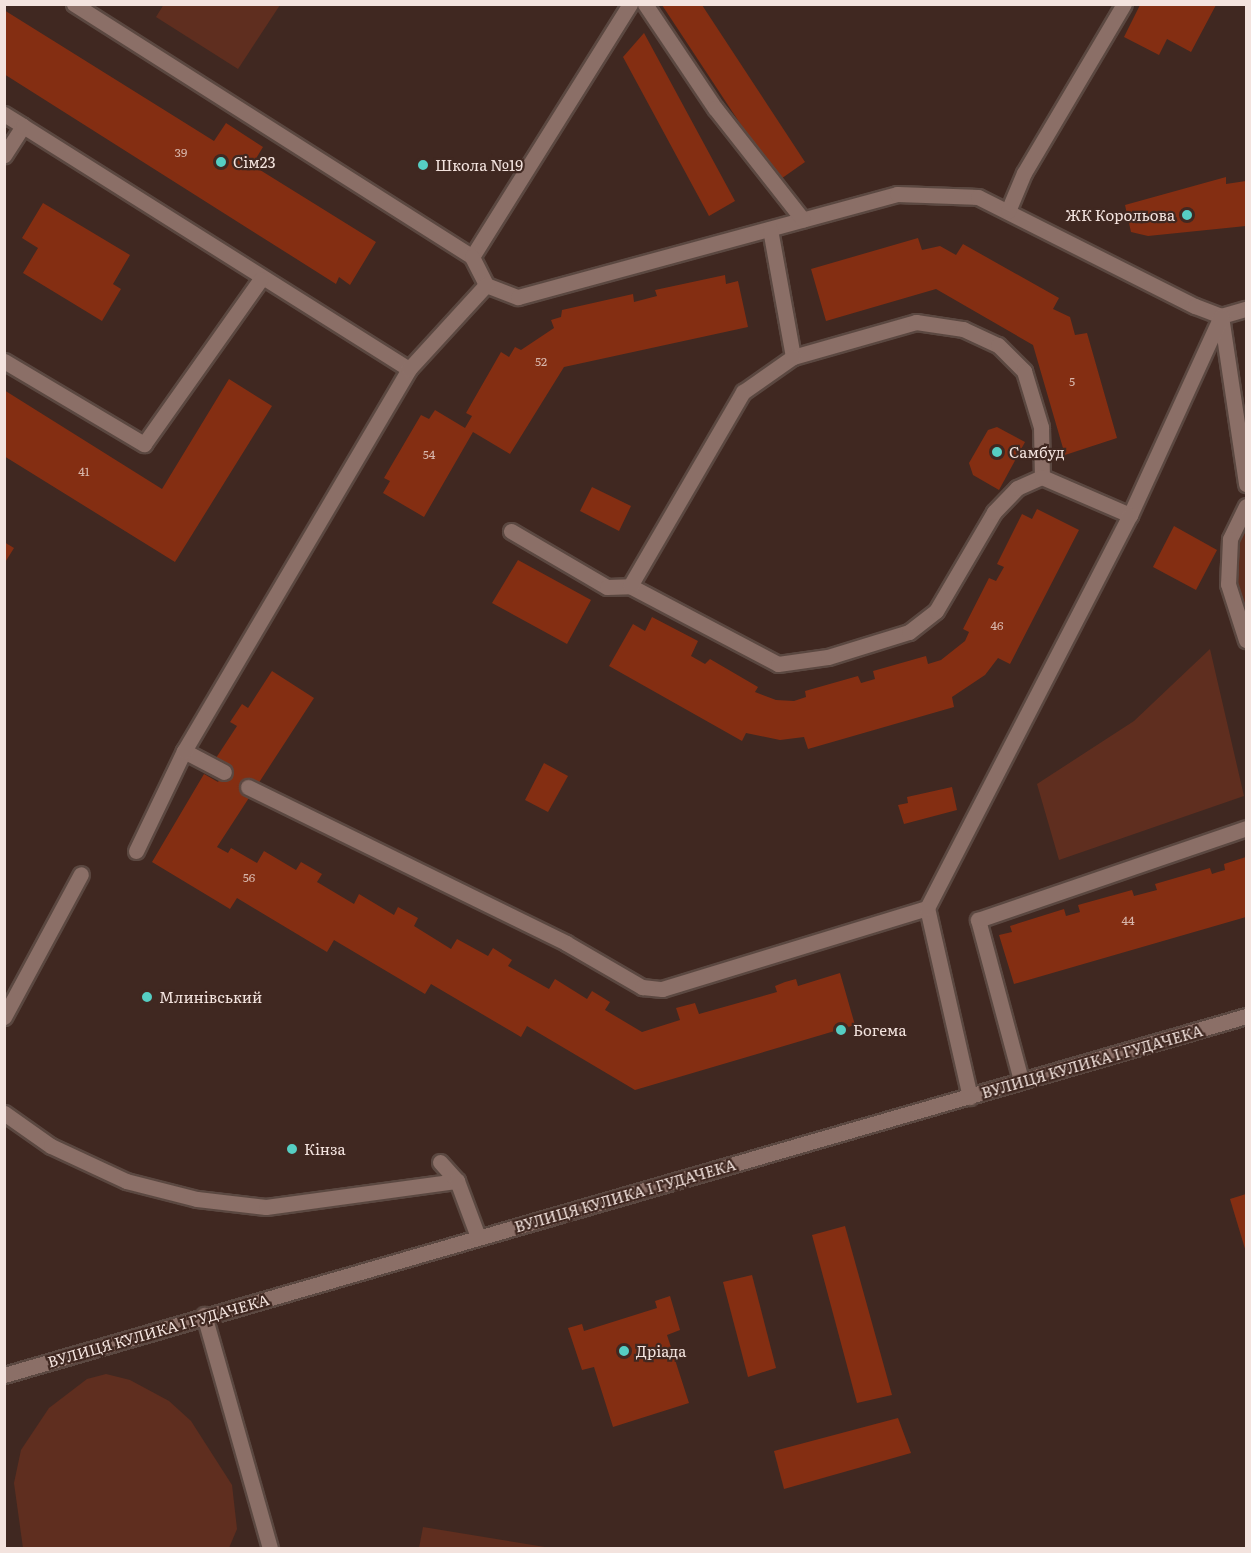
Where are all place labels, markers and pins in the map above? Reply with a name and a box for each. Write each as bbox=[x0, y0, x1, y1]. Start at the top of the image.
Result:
place label: Сім23 bbox=[233, 153, 276, 171]
marker: Сім23 bbox=[214, 155, 228, 169]
place label: Школа №19 bbox=[435, 156, 523, 174]
marker: Школа №19 bbox=[416, 158, 430, 172]
place label: ЖК Корольова bbox=[1066, 206, 1175, 224]
marker: ЖК Корольова bbox=[1180, 208, 1194, 222]
place label: Самбуд bbox=[1009, 443, 1065, 461]
marker: Самбуд bbox=[990, 445, 1004, 459]
place label: Млинівський bbox=[159, 988, 262, 1006]
marker: Млинівський bbox=[140, 990, 154, 1004]
place label: Богема bbox=[853, 1021, 906, 1039]
marker: Богема bbox=[834, 1023, 848, 1037]
place label: Кінза bbox=[304, 1140, 346, 1158]
marker: Кінза bbox=[285, 1142, 299, 1156]
place label: Дріада bbox=[636, 1342, 686, 1360]
marker: Дріада bbox=[617, 1344, 631, 1358]

